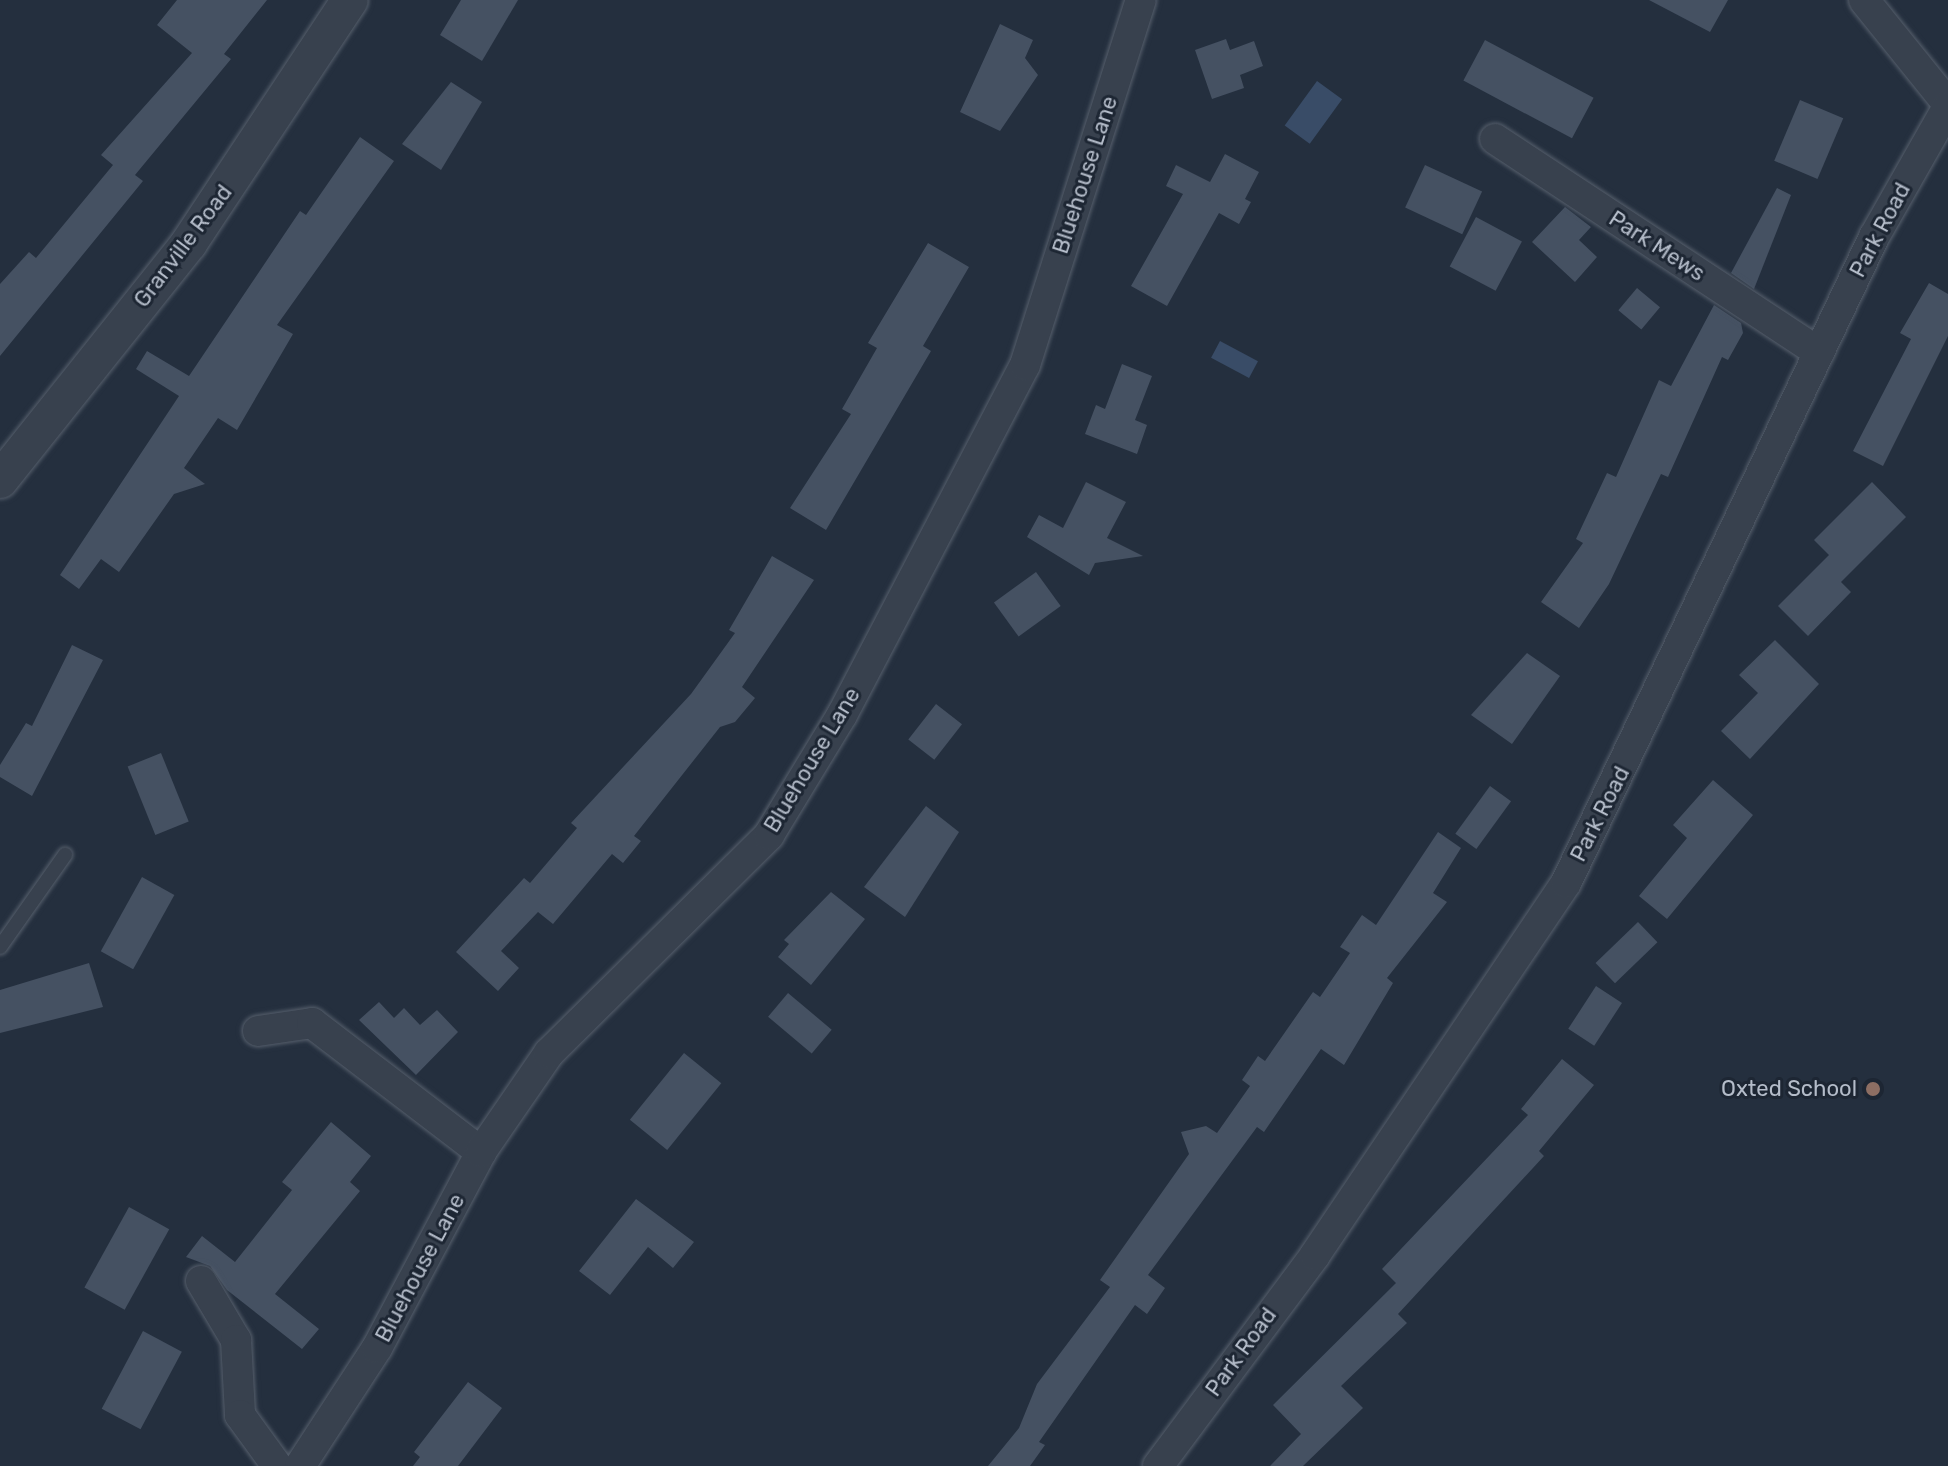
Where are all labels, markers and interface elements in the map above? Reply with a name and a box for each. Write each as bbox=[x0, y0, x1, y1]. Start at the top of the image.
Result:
street label: Bluehouse Lane bbox=[1047, 93, 1123, 257]
street label: Park Road bbox=[1844, 178, 1916, 282]
street label: Granville Road bbox=[128, 180, 238, 312]
street label: Park Mews bbox=[1604, 205, 1710, 287]
street label: Bluehouse Lane bbox=[758, 683, 866, 837]
street label: Park Road bbox=[1565, 762, 1635, 866]
place label: Oxted School bbox=[1721, 1076, 1857, 1102]
marker: Oxted School bbox=[1864, 1080, 1882, 1098]
street label: Bluehouse Lane bbox=[370, 1189, 470, 1347]
street label: Park Road bbox=[1200, 1302, 1282, 1402]

